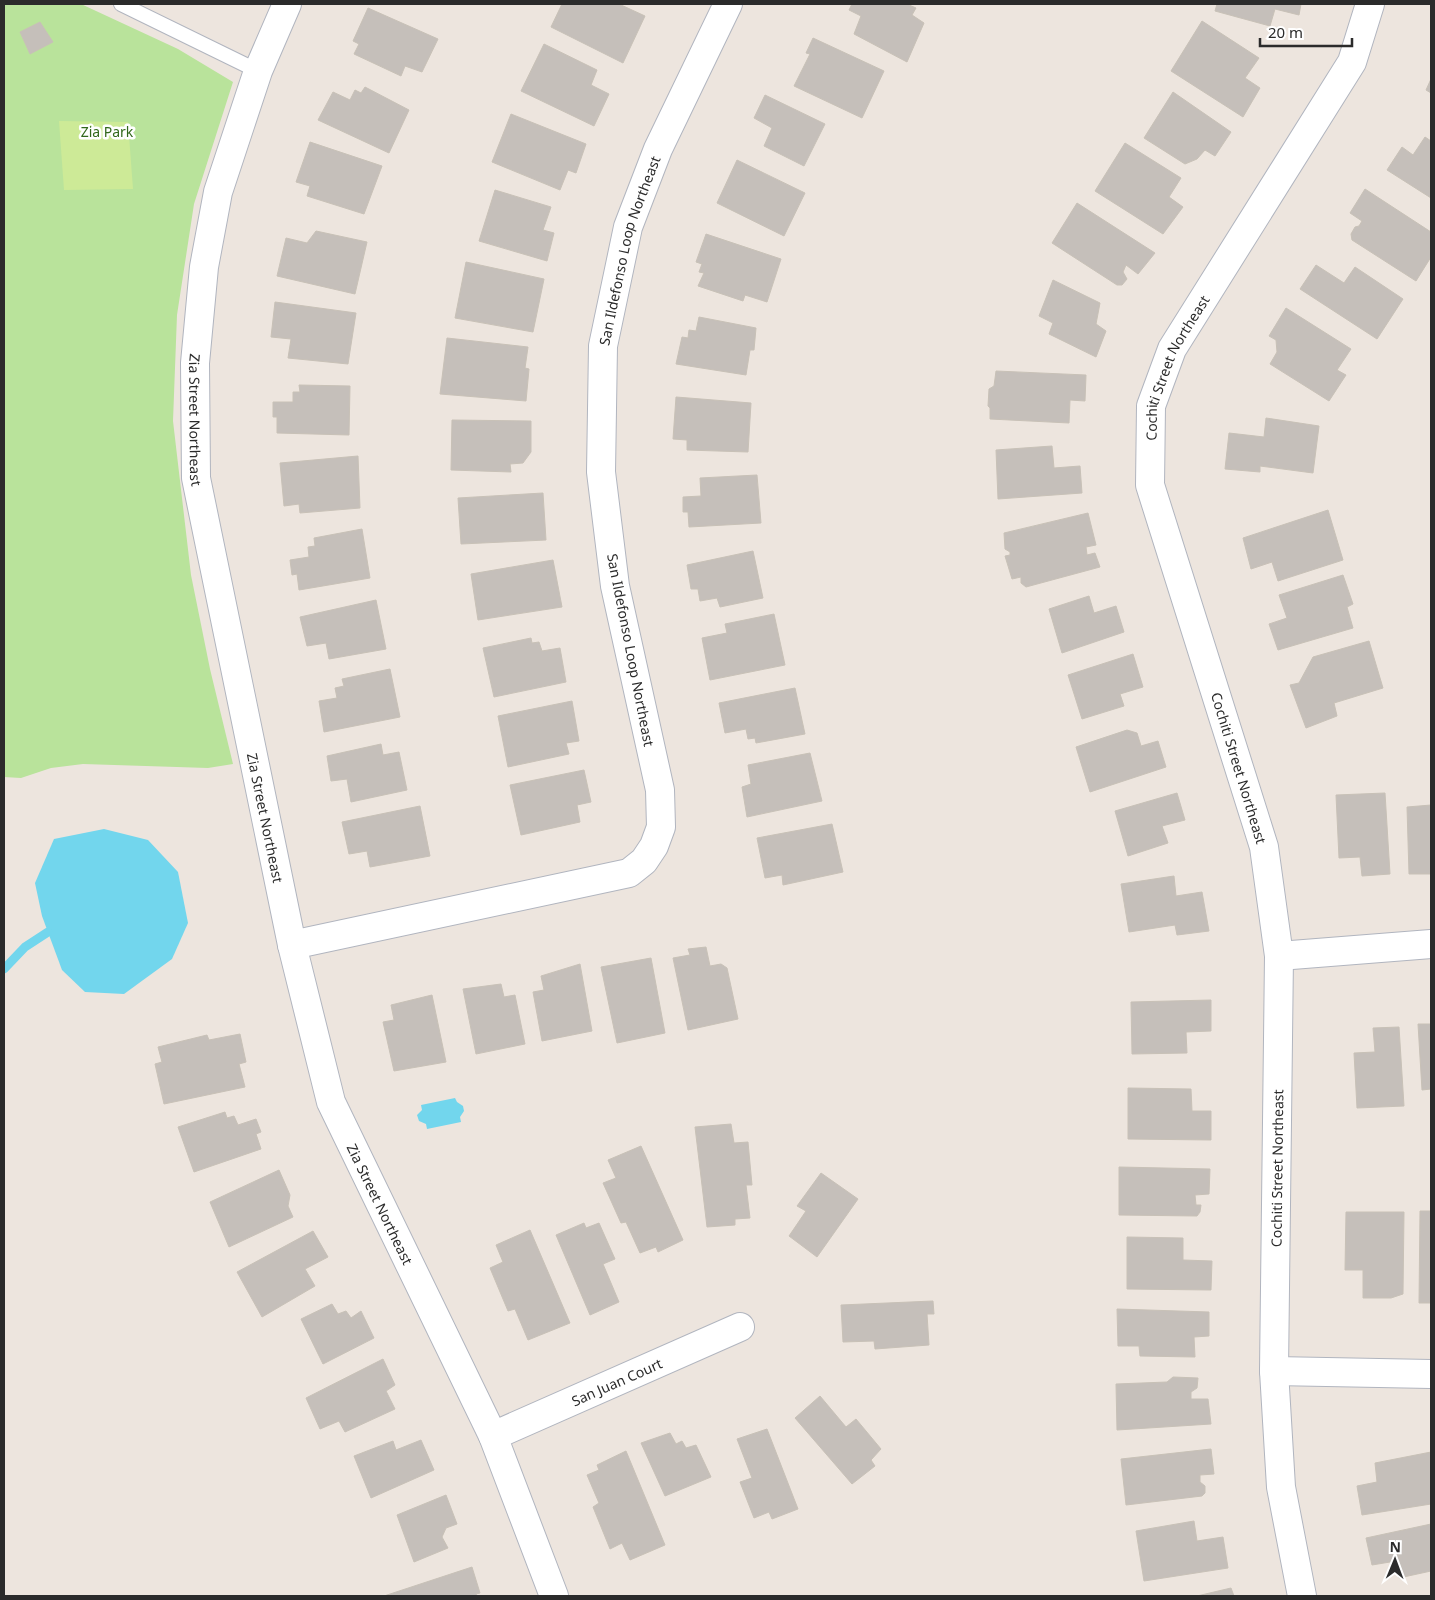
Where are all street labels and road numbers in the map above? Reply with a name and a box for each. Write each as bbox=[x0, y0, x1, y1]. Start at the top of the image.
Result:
street label: San Ildefonso Loop Northeast bbox=[594, 153, 664, 347]
street label: Cochiti Street Northeast bbox=[1141, 291, 1213, 441]
street label: Zia Street Northeast bbox=[185, 353, 207, 488]
street label: San Ildefonso Loop Northeast bbox=[603, 552, 659, 748]
street label: Cochiti Street Northeast bbox=[1207, 690, 1271, 846]
street label: Zia Street Northeast bbox=[243, 751, 288, 884]
street label: Cochiti Street Northeast bbox=[1266, 1089, 1287, 1247]
street label: Zia Street Northeast bbox=[343, 1140, 418, 1268]
street label: San Juan Court bbox=[568, 1353, 665, 1410]

